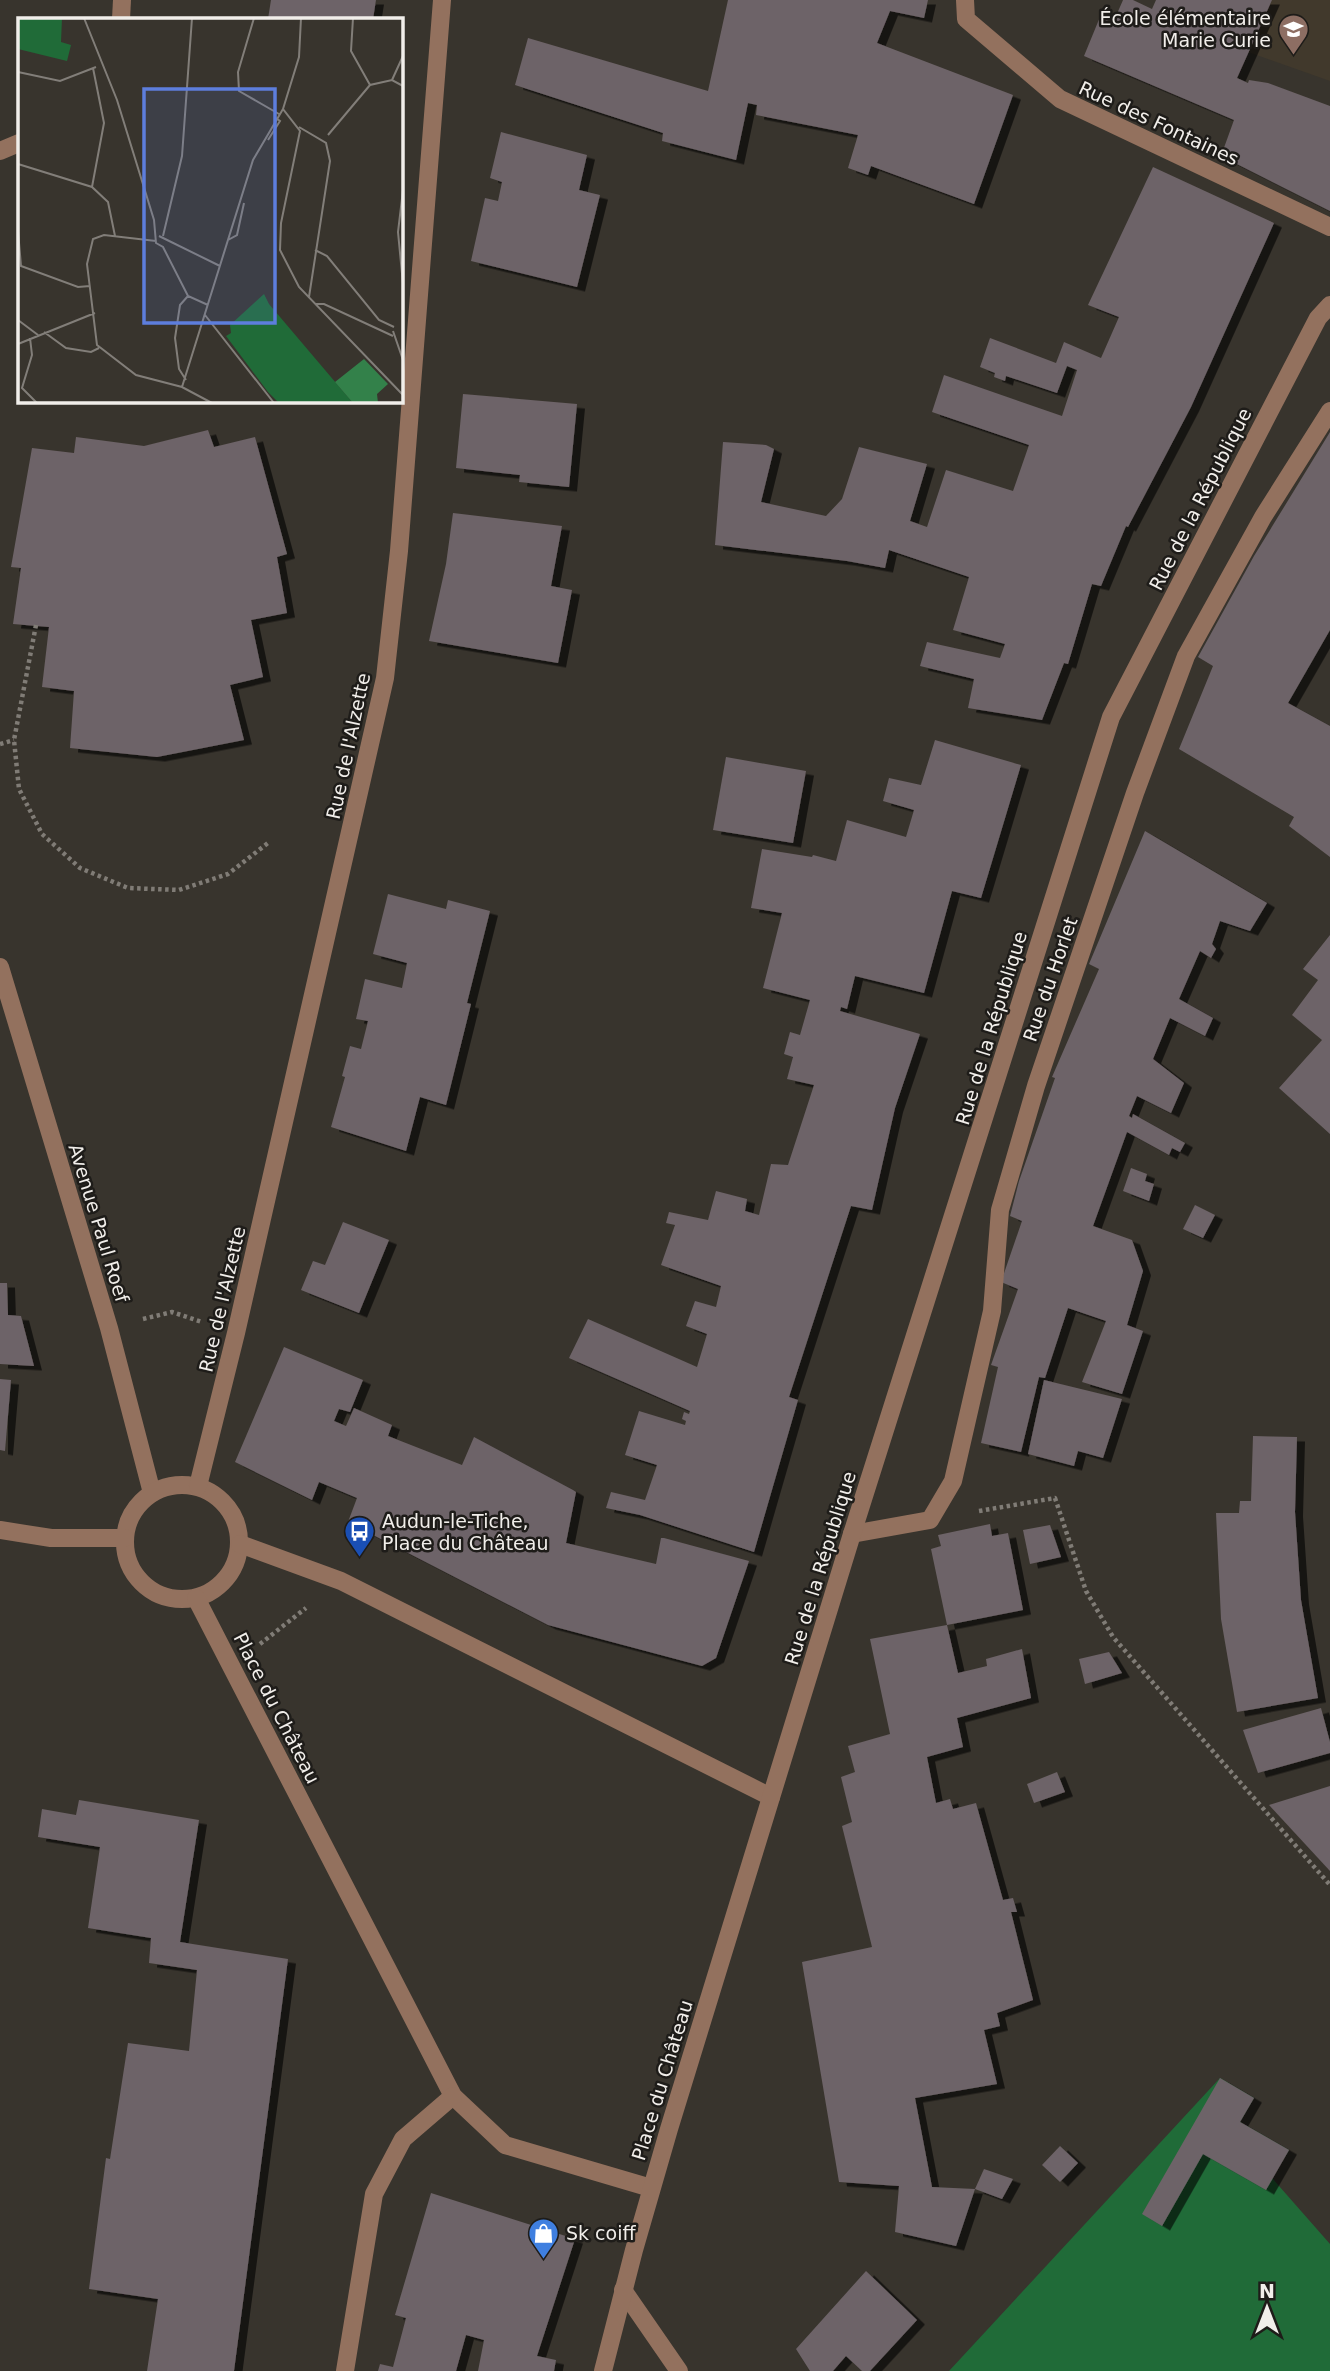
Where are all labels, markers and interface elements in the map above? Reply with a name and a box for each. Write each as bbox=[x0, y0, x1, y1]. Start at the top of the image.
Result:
place label: École élémentaire Marie Curie bbox=[1100, 7, 1271, 51]
school or university icon: École élémentaire Marie Curie bbox=[1277, 12, 1311, 56]
inset map bbox=[18, 18, 402, 402]
street label: Rue des Fontaines bbox=[1076, 76, 1242, 170]
street label: Rue de la République bbox=[1144, 404, 1256, 594]
street label: Rue de l'Alzette bbox=[322, 671, 374, 821]
street label: Rue du Horlet bbox=[1018, 914, 1082, 1044]
street label: Rue de la République bbox=[951, 928, 1031, 1128]
street label: Avenue Paul Roef bbox=[64, 1141, 134, 1306]
street label: Rue de l'Alzette bbox=[195, 1224, 249, 1374]
street label: Rue de la République bbox=[780, 1468, 860, 1668]
place label: Audun-le-Tiche, Place du Château bbox=[382, 1510, 548, 1554]
bus stop icon: Audun-le-Tiche, Place du Château bbox=[342, 1515, 376, 1559]
street label: Place du Château bbox=[229, 1629, 325, 1787]
street label: Place du Château bbox=[627, 1997, 697, 2163]
shop icon: Sk coiff bbox=[526, 2216, 560, 2260]
place label: Sk coiff bbox=[566, 2222, 636, 2244]
north arrow bbox=[1232, 2273, 1302, 2343]
text: N bbox=[1259, 2280, 1275, 2302]

